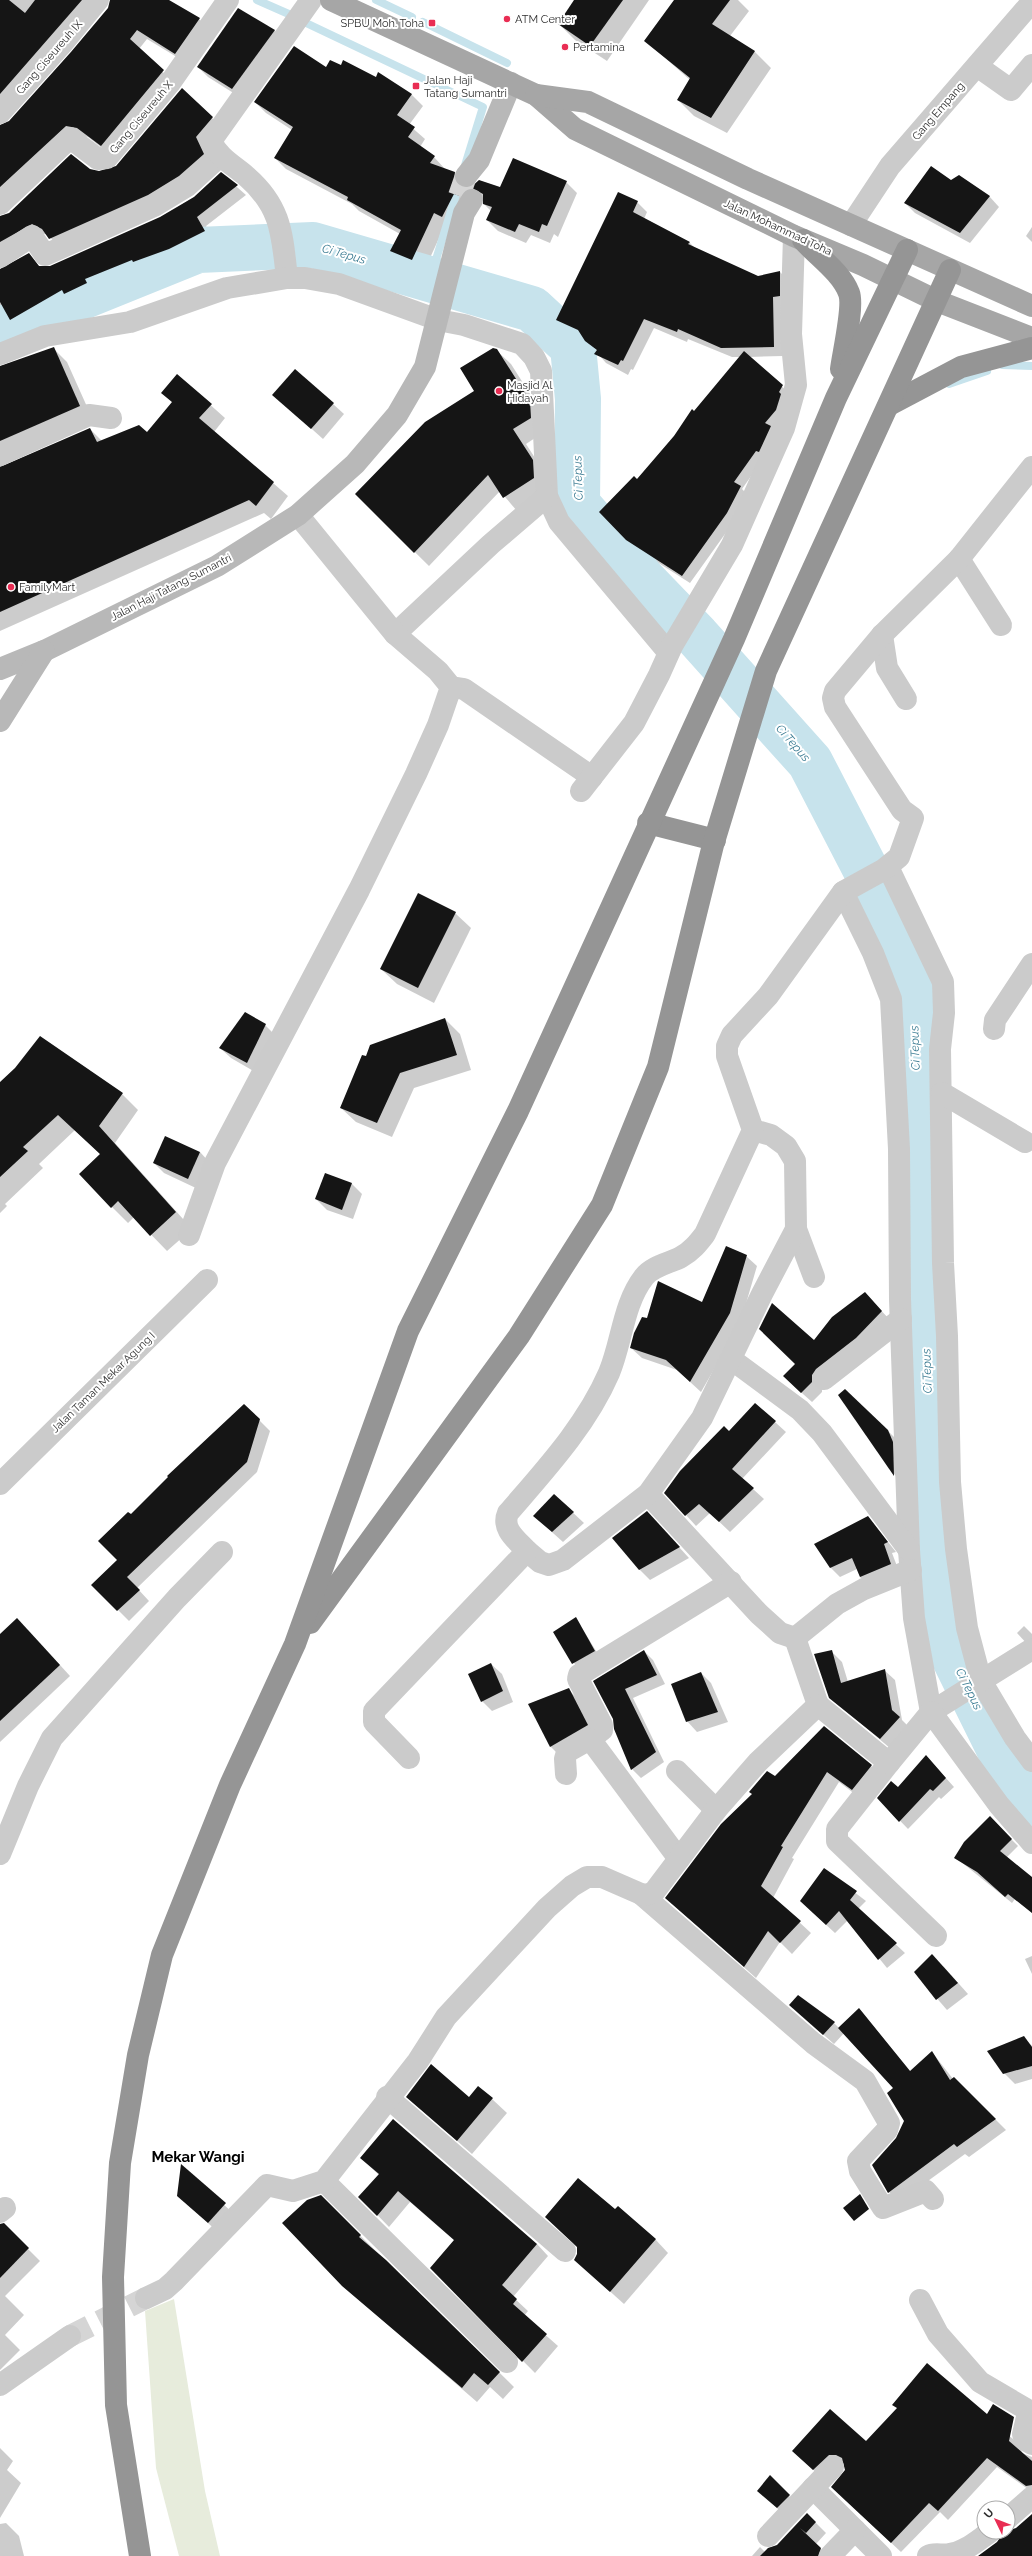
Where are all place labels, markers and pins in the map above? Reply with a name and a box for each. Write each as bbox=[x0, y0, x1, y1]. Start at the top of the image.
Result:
place label: ATM Center bbox=[515, 13, 575, 26]
marker: ATM Center bbox=[502, 14, 512, 24]
place label: SPBU Moh. Toha bbox=[341, 17, 424, 30]
marker: SPBU Moh. Toha bbox=[427, 18, 437, 28]
place label: Pertamina bbox=[573, 41, 625, 54]
marker: Pertamina bbox=[560, 42, 570, 52]
place label: Jalan Haji Tatang Sumantri bbox=[424, 74, 507, 100]
marker: Jalan Haji Tatang Sumantri bbox=[411, 81, 421, 91]
place label: Masjid Al Hidayah bbox=[507, 379, 553, 405]
marker: Masjid Al Hidayah bbox=[494, 386, 504, 396]
place label: FamilyMart bbox=[19, 581, 75, 594]
marker: FamilyMart bbox=[6, 582, 16, 592]

